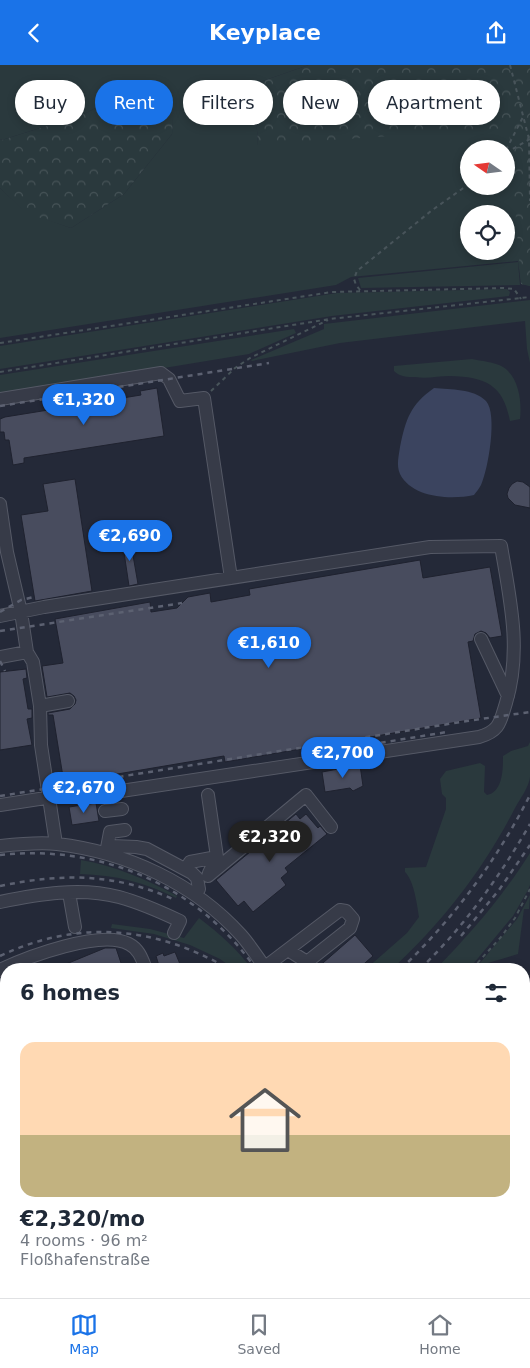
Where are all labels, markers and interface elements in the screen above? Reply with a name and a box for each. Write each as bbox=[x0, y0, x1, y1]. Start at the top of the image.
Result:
icon: back bbox=[20, 19, 48, 47]
icon: share bbox=[482, 19, 510, 47]
text: Keyplace bbox=[209, 20, 321, 45]
chip: Buy bbox=[15, 80, 85, 125]
chip: Rent bbox=[95, 80, 173, 125]
chip: Filters bbox=[183, 80, 273, 125]
chip: New bbox=[283, 80, 358, 125]
chip: Apartment bbox=[368, 80, 500, 125]
north arrow bbox=[460, 140, 515, 195]
map controls bbox=[460, 140, 515, 260]
button: locate bbox=[460, 205, 515, 260]
pin: €1,320 bbox=[43, 383, 125, 426]
text: €1,320 bbox=[53, 390, 115, 409]
pin: €2,690 bbox=[89, 519, 171, 562]
text: €2,690 bbox=[99, 526, 161, 545]
pin: €1,610 bbox=[228, 627, 310, 669]
text: €1,610 bbox=[238, 633, 300, 652]
pin: €2,700 bbox=[302, 737, 384, 779]
text: €2,700 bbox=[312, 743, 374, 762]
pin: €2,670 bbox=[43, 771, 125, 814]
text: €2,670 bbox=[53, 778, 115, 797]
pin: €2,320 bbox=[229, 821, 311, 863]
text: €2,320 bbox=[239, 827, 301, 846]
icon: filters bbox=[482, 979, 510, 1007]
text: 6 homes bbox=[20, 981, 120, 1005]
icon: home bbox=[220, 1075, 310, 1165]
text: €2,320/mo bbox=[20, 1207, 145, 1231]
text: 4 rooms · 96 m² bbox=[20, 1231, 148, 1250]
text: Floßhafenstraße bbox=[20, 1250, 150, 1269]
tab: Map bbox=[69, 1311, 99, 1357]
tab: Saved bbox=[237, 1311, 281, 1357]
tab: Home bbox=[419, 1311, 461, 1357]

